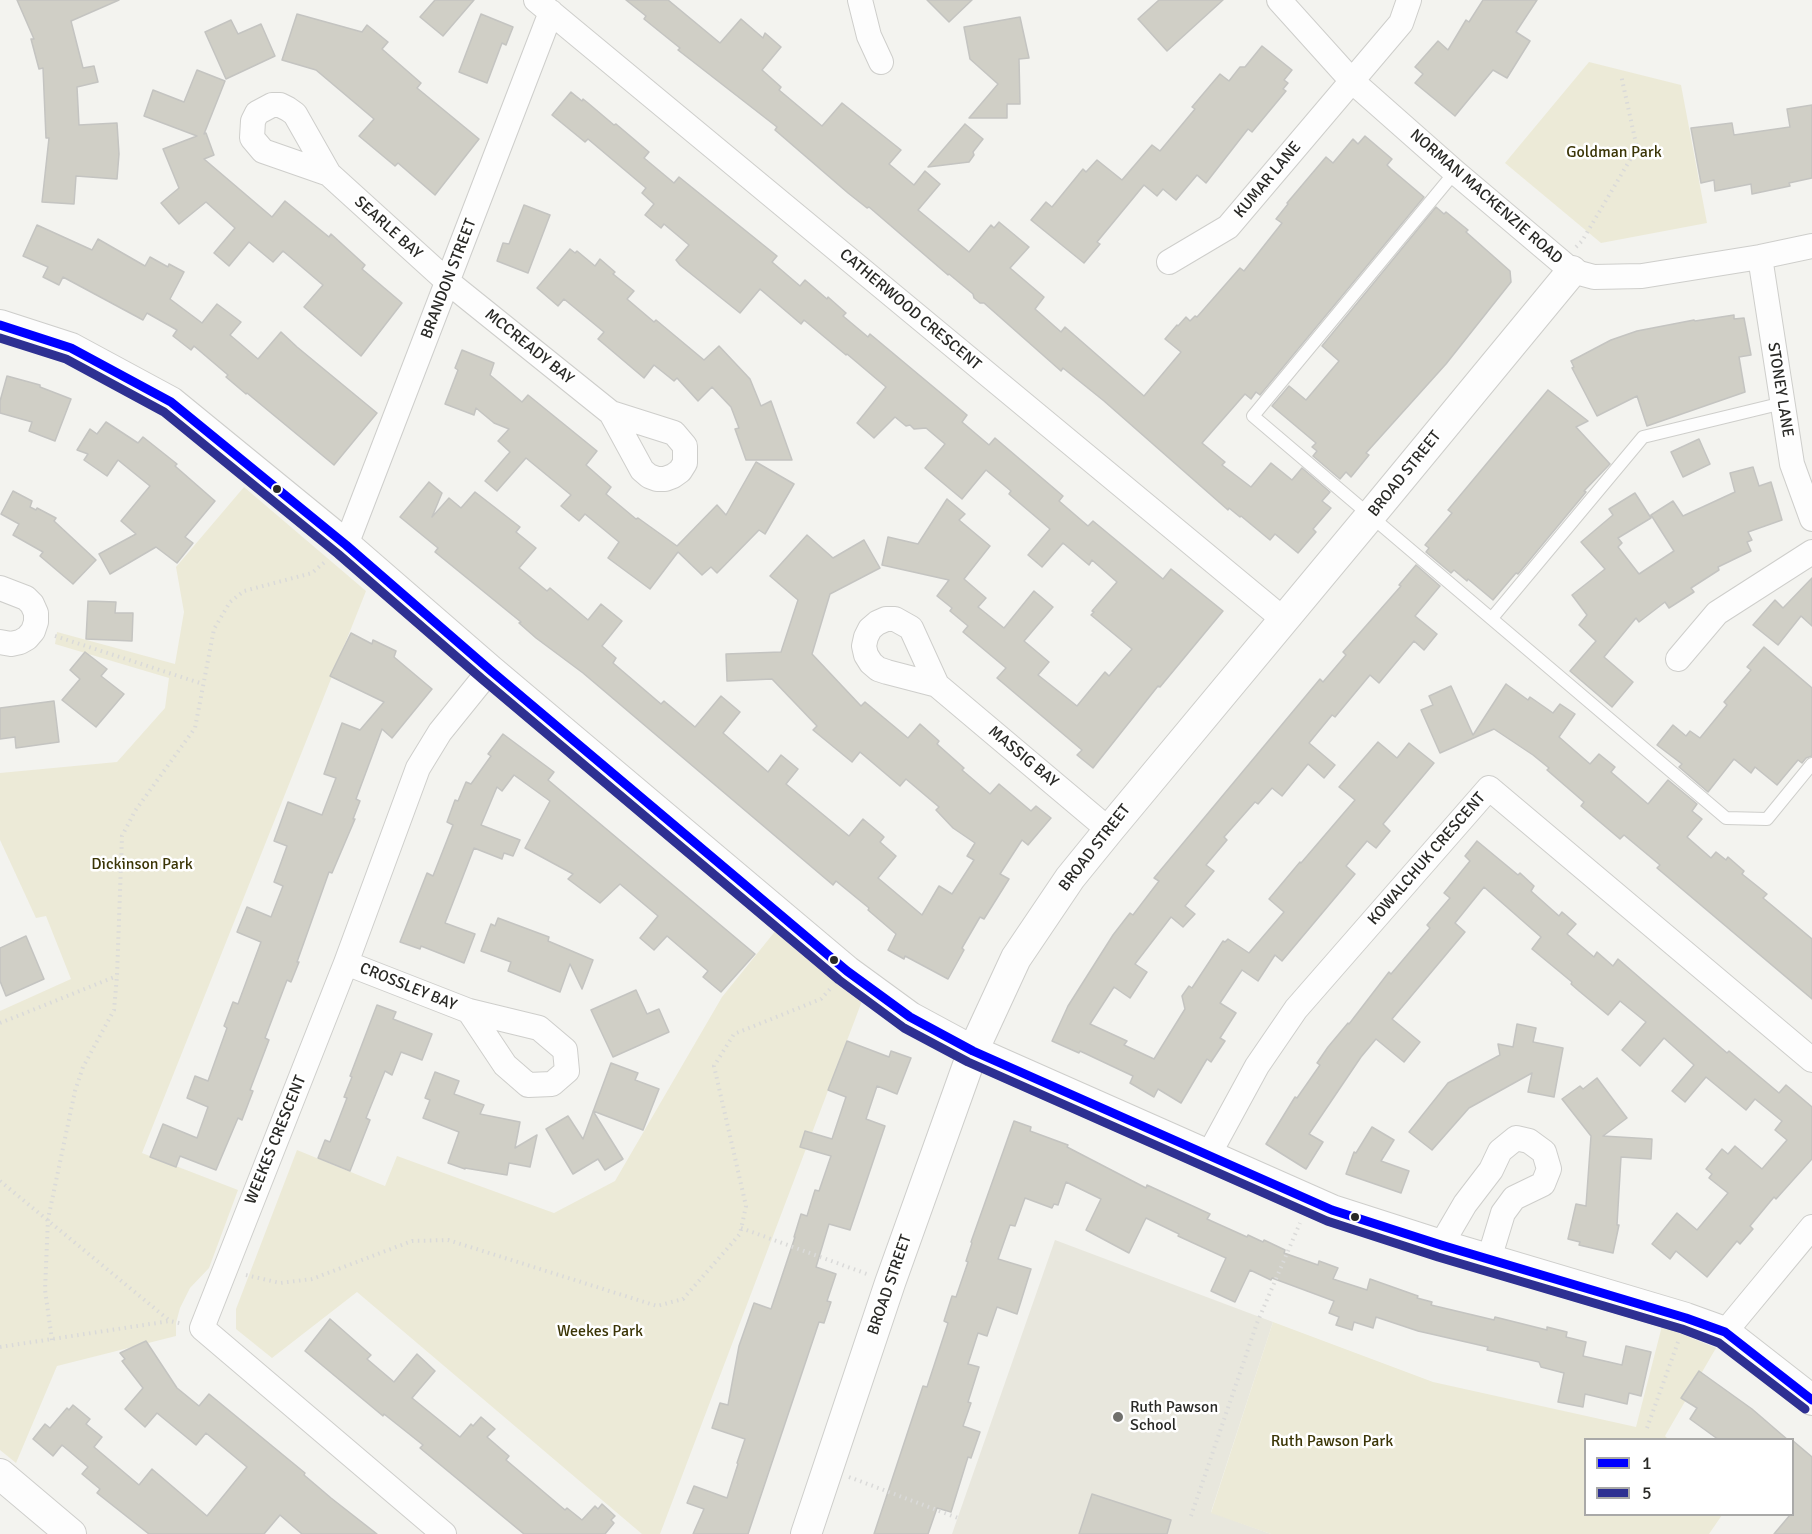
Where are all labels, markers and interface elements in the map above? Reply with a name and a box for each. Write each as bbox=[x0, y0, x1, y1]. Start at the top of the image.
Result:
street label: NORMAN MACKENZIE ROAD bbox=[1406, 126, 1566, 268]
street label: KUMAR LANE bbox=[1230, 138, 1306, 222]
park label: Goldman Park bbox=[1566, 143, 1662, 163]
street label: SEARLE BAY bbox=[350, 192, 426, 264]
street label: BRANDON STREET bbox=[417, 216, 481, 342]
street label: CATHERWOOD CRESCENT bbox=[835, 245, 985, 375]
street label: MCCREADY BAY bbox=[481, 305, 577, 389]
street label: STONEY LANE bbox=[1763, 341, 1797, 439]
street label: BROAD STREET bbox=[1365, 427, 1445, 521]
unlabelled marker bbox=[271, 483, 283, 495]
street label: MASSIG BAY bbox=[984, 722, 1062, 792]
street label: KOWALCHUK CRESCENT bbox=[1364, 789, 1490, 929]
street label: BROAD STREET bbox=[1055, 801, 1135, 895]
park label: Dickinson Park bbox=[91, 855, 193, 875]
unlabelled marker bbox=[828, 954, 840, 966]
street label: CROSSLEY BAY bbox=[357, 959, 459, 1015]
street label: WEEKES CRESCENT bbox=[241, 1073, 311, 1207]
unlabelled marker bbox=[1349, 1211, 1361, 1223]
street label: BROAD STREET bbox=[864, 1232, 916, 1338]
park label: Weekes Park bbox=[557, 1322, 643, 1342]
place label: Ruth Pawson School bbox=[1130, 1398, 1218, 1436]
marker: Ruth Pawson School bbox=[1111, 1410, 1125, 1424]
park label: Ruth Pawson Park bbox=[1271, 1432, 1393, 1452]
legend bbox=[1584, 1438, 1794, 1516]
text: 1 bbox=[1642, 1452, 1652, 1474]
text: 5 bbox=[1642, 1482, 1652, 1504]

